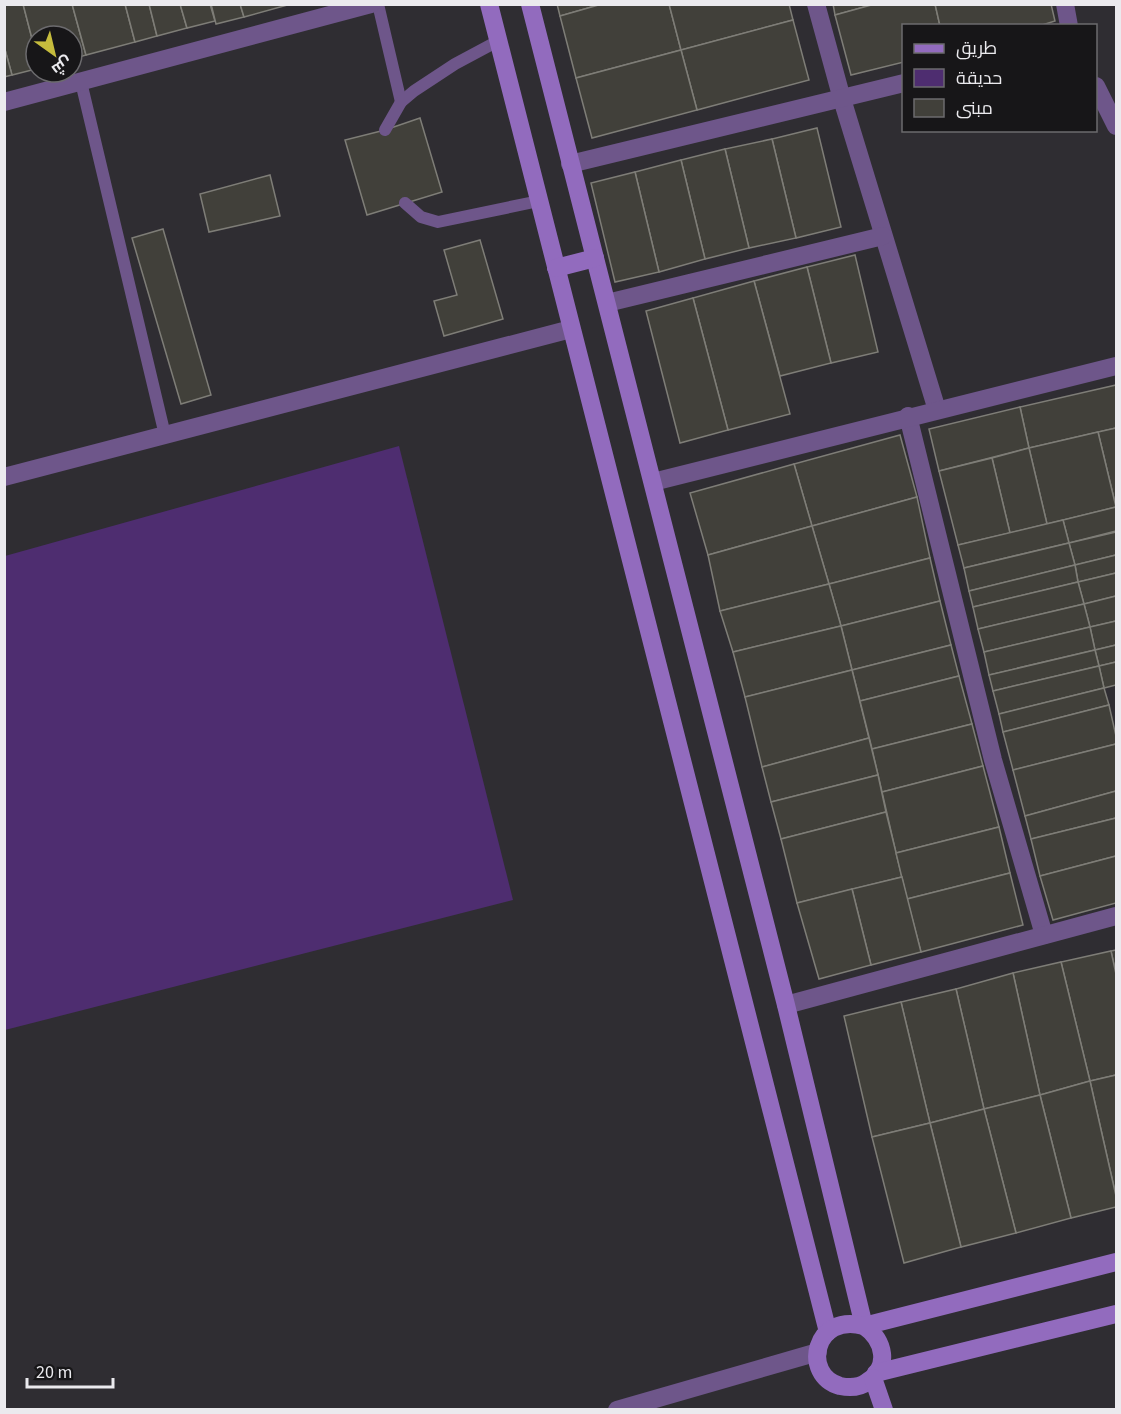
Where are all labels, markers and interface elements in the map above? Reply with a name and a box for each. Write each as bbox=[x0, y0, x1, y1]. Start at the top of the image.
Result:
north arrow bbox=[24, 24, 84, 84]
legend bbox=[902, 24, 1097, 132]
text: طريق bbox=[956, 36, 997, 61]
text: ش bbox=[47, 51, 76, 80]
text: حديقة bbox=[956, 66, 1002, 91]
text: مبنى bbox=[956, 96, 993, 121]
scale bar bbox=[27, 1351, 112, 1389]
text: 20 m bbox=[36, 1360, 72, 1385]

